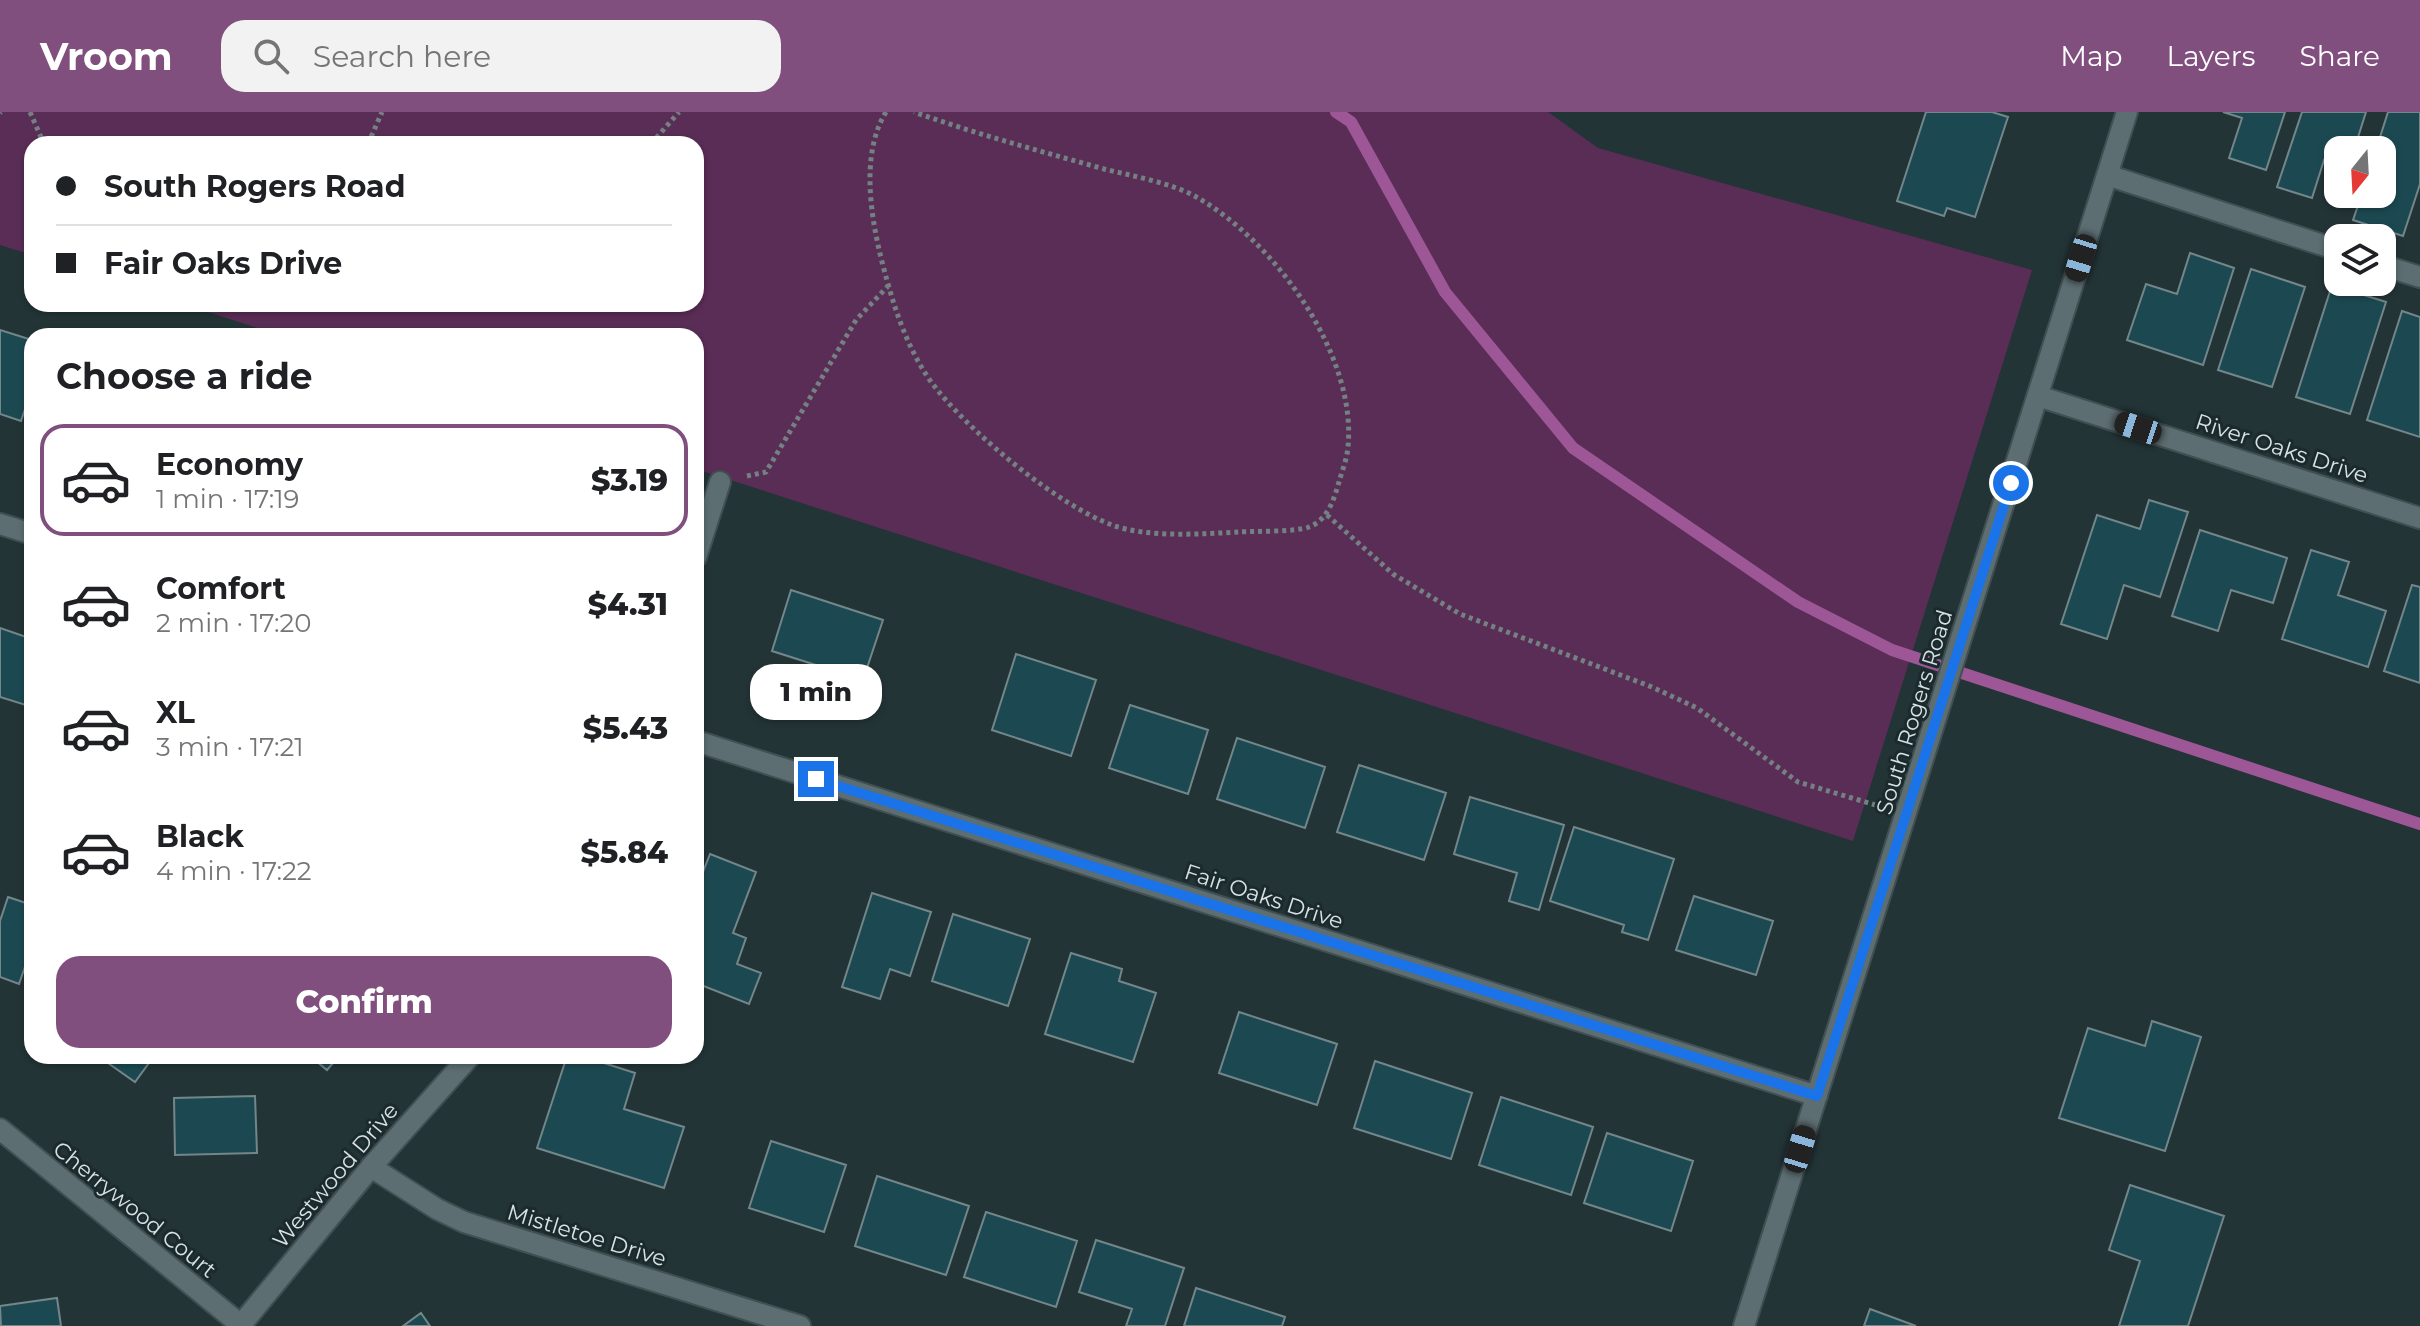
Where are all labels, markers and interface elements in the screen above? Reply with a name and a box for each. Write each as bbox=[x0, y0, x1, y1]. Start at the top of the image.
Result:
search box bbox=[221, 20, 781, 92]
text: Vroom bbox=[40, 33, 173, 80]
icon: search bbox=[249, 34, 293, 78]
text: Search here bbox=[313, 38, 491, 75]
text: Map bbox=[2060, 39, 2123, 73]
text: Layers bbox=[2167, 39, 2256, 73]
text: Share bbox=[2300, 39, 2380, 73]
north arrow bbox=[2324, 136, 2396, 208]
map controls bbox=[2324, 136, 2396, 296]
text: South Rogers Road bbox=[104, 168, 405, 205]
button: layers bbox=[2324, 224, 2396, 296]
car bbox=[2063, 232, 2099, 284]
text: Fair Oaks Drive bbox=[104, 245, 342, 282]
text: Choose a ride bbox=[56, 354, 313, 398]
street label: River Oaks Drive bbox=[2192, 408, 2371, 489]
car bbox=[2111, 409, 2165, 447]
icon: car bbox=[60, 444, 132, 516]
text: Economy bbox=[156, 446, 303, 483]
text: $3.19 bbox=[591, 462, 668, 499]
route start bbox=[1993, 465, 2029, 501]
text: 1 min · 17:19 bbox=[156, 483, 299, 515]
icon: car bbox=[60, 568, 132, 640]
text: Comfort bbox=[156, 570, 286, 607]
text: $4.31 bbox=[588, 586, 668, 623]
text: 2 min · 17:20 bbox=[156, 607, 312, 639]
street label: South Rogers Road bbox=[1870, 607, 1958, 818]
callout: 1 min bbox=[750, 663, 882, 719]
text: 1 min bbox=[780, 676, 852, 708]
icon: car bbox=[60, 692, 132, 764]
text: XL bbox=[156, 694, 195, 731]
text: $5.43 bbox=[583, 710, 668, 747]
text: 3 min · 17:21 bbox=[156, 731, 304, 763]
route end bbox=[798, 761, 834, 797]
icon: car bbox=[60, 816, 132, 888]
text: Black bbox=[156, 818, 244, 855]
text: $5.84 bbox=[581, 834, 668, 871]
text: 4 min · 17:22 bbox=[156, 855, 312, 887]
street label: Fair Oaks Drive bbox=[1181, 858, 1347, 935]
button: Confirm bbox=[56, 956, 672, 1048]
street label: Westwood Drive bbox=[267, 1097, 404, 1253]
car bbox=[1782, 1123, 1818, 1175]
street label: Cherrywood Court bbox=[48, 1135, 222, 1283]
street label: Mistletoe Drive bbox=[504, 1198, 670, 1272]

